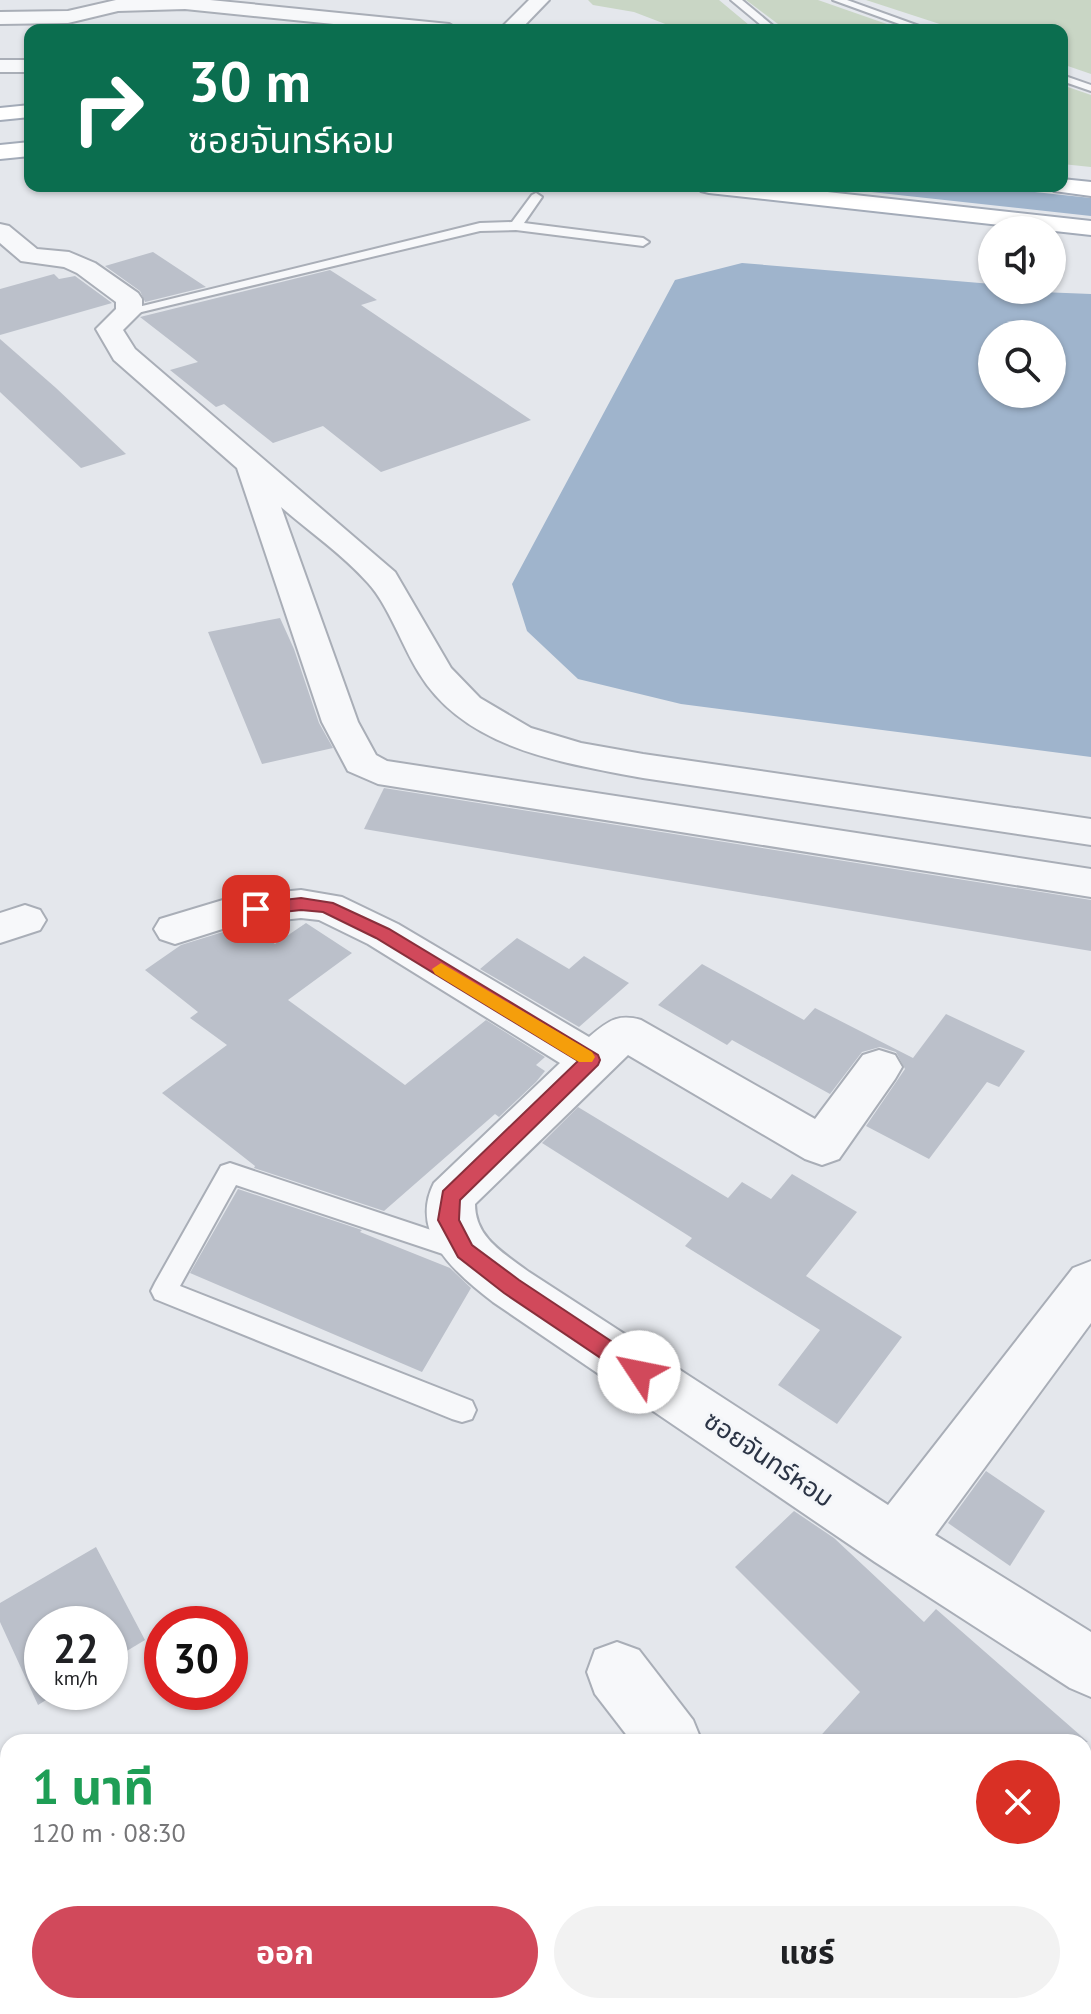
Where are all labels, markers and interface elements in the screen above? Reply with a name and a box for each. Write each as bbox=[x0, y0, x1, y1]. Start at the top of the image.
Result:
text: 30 m bbox=[188, 45, 311, 117]
icon: right bbox=[56, 56, 160, 160]
text: ซอยจันทร์หอม bbox=[188, 116, 395, 163]
map controls bbox=[978, 216, 1066, 408]
button: sound bbox=[978, 216, 1066, 304]
button: search bbox=[978, 320, 1066, 408]
pin bbox=[222, 875, 290, 943]
icon: arrive bbox=[234, 887, 278, 931]
position arrow bbox=[597, 1330, 681, 1414]
street label: ซอยจันทร์หอม bbox=[698, 1403, 840, 1514]
speed limit sign: 30 bbox=[144, 1606, 248, 1710]
text: 22 bbox=[53, 1622, 99, 1674]
text: km/h bbox=[54, 1665, 98, 1691]
text: 1 นาที bbox=[32, 1755, 154, 1817]
button: close bbox=[976, 1760, 1060, 1844]
text: 120 m · 08:30 bbox=[32, 1816, 186, 1849]
button: ออก bbox=[32, 1906, 538, 1998]
button: แชร์ bbox=[554, 1906, 1060, 1998]

